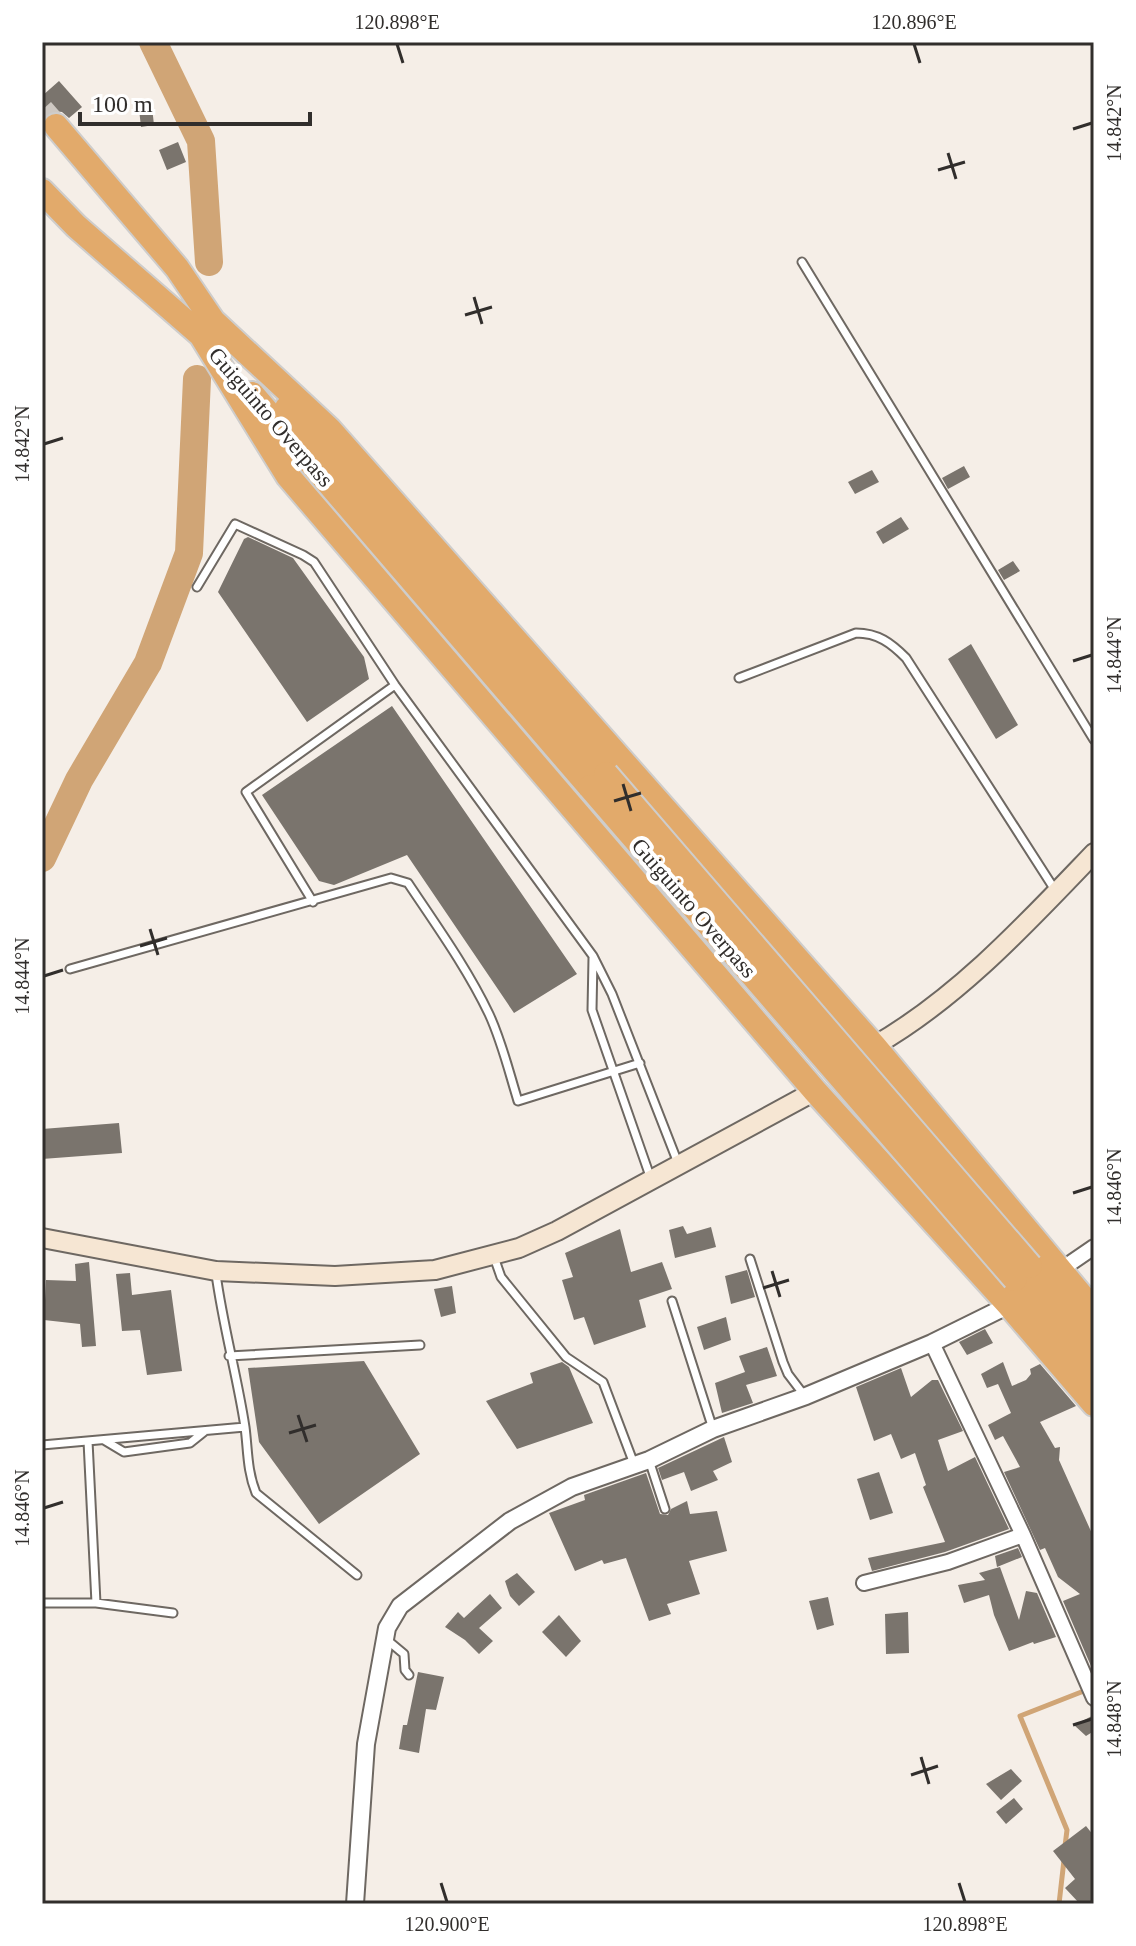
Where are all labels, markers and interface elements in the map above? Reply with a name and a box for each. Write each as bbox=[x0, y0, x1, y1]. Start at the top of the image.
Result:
text: 120.898°E bbox=[354, 11, 440, 33]
text: 120.896°E bbox=[871, 11, 957, 33]
scale bar bbox=[80, 76, 310, 126]
text: 14.842°N bbox=[1103, 84, 1125, 162]
text: 100 m bbox=[92, 91, 153, 117]
street label: Guiguinto Overpass bbox=[204, 342, 338, 492]
text: 14.842°N bbox=[11, 405, 33, 483]
text: 14.844°N bbox=[1103, 616, 1125, 694]
street label: Guiguinto Overpass bbox=[627, 833, 761, 983]
text: 14.844°N bbox=[11, 937, 33, 1015]
text: 14.846°N bbox=[1103, 1148, 1125, 1226]
text: 14.846°N bbox=[11, 1469, 33, 1547]
text: 14.848°N bbox=[1103, 1680, 1125, 1758]
text: 120.900°E bbox=[404, 1913, 490, 1935]
text: 120.898°E bbox=[922, 1913, 1008, 1935]

